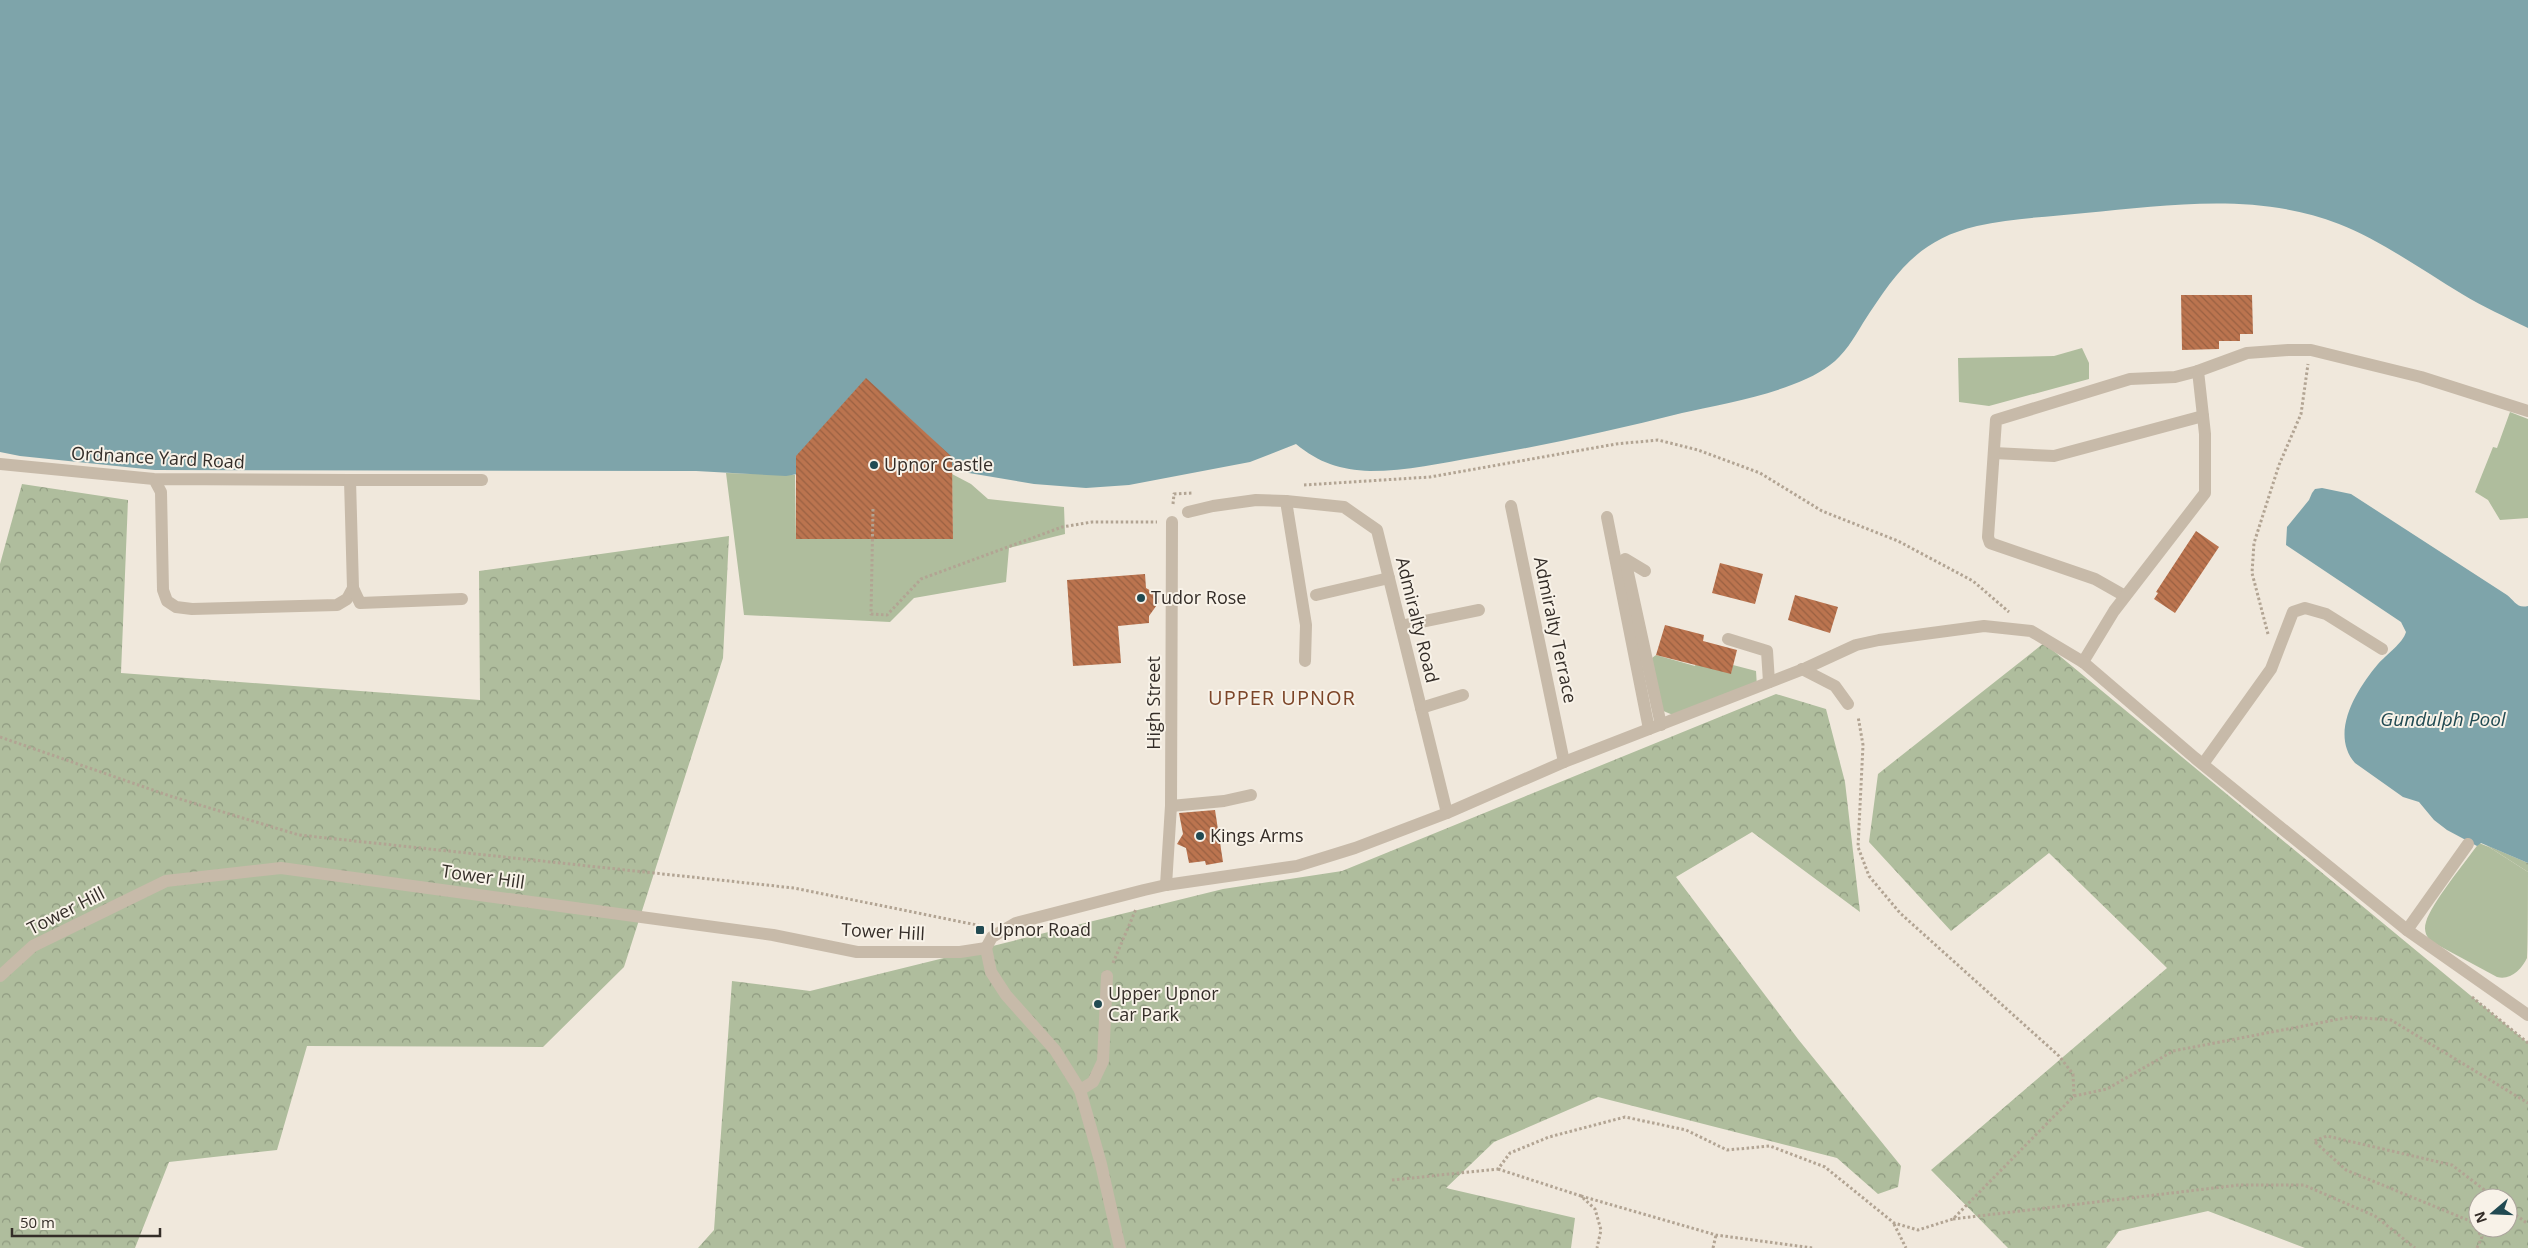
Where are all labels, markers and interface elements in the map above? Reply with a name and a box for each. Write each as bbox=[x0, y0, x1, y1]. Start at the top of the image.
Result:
street label: Ordnance Yard Road bbox=[71, 440, 246, 474]
place label: Upnor Castle bbox=[884, 452, 993, 476]
marker: Upnor Castle bbox=[868, 459, 880, 471]
street label: Admiralty Road bbox=[1391, 554, 1445, 685]
street label: Admiralty Terrace bbox=[1529, 554, 1583, 705]
place label: Tudor Rose bbox=[1151, 585, 1246, 609]
marker: Tudor Rose bbox=[1135, 592, 1147, 604]
street label: High Street bbox=[1141, 656, 1165, 750]
district label: UPPER UPNOR bbox=[1208, 684, 1356, 711]
water label: Gundulph Pool bbox=[2380, 706, 2507, 732]
place label: Kings Arms bbox=[1210, 823, 1304, 847]
marker: Kings Arms bbox=[1194, 830, 1206, 842]
street label: Tower Hill bbox=[440, 858, 526, 894]
street label: Tower Hill bbox=[23, 880, 108, 940]
street label: Tower Hill bbox=[841, 917, 925, 945]
place label: Upnor Road bbox=[990, 917, 1091, 941]
marker: Upnor Road bbox=[974, 924, 986, 936]
place label: Upper Upnor Car Park bbox=[1108, 981, 1219, 1026]
marker: Upper Upnor Car Park bbox=[1092, 998, 1104, 1010]
north arrow bbox=[2468, 1188, 2518, 1238]
scale bar bbox=[12, 1206, 160, 1238]
text: N bbox=[2469, 1209, 2491, 1226]
text: 50 m bbox=[20, 1212, 55, 1232]

